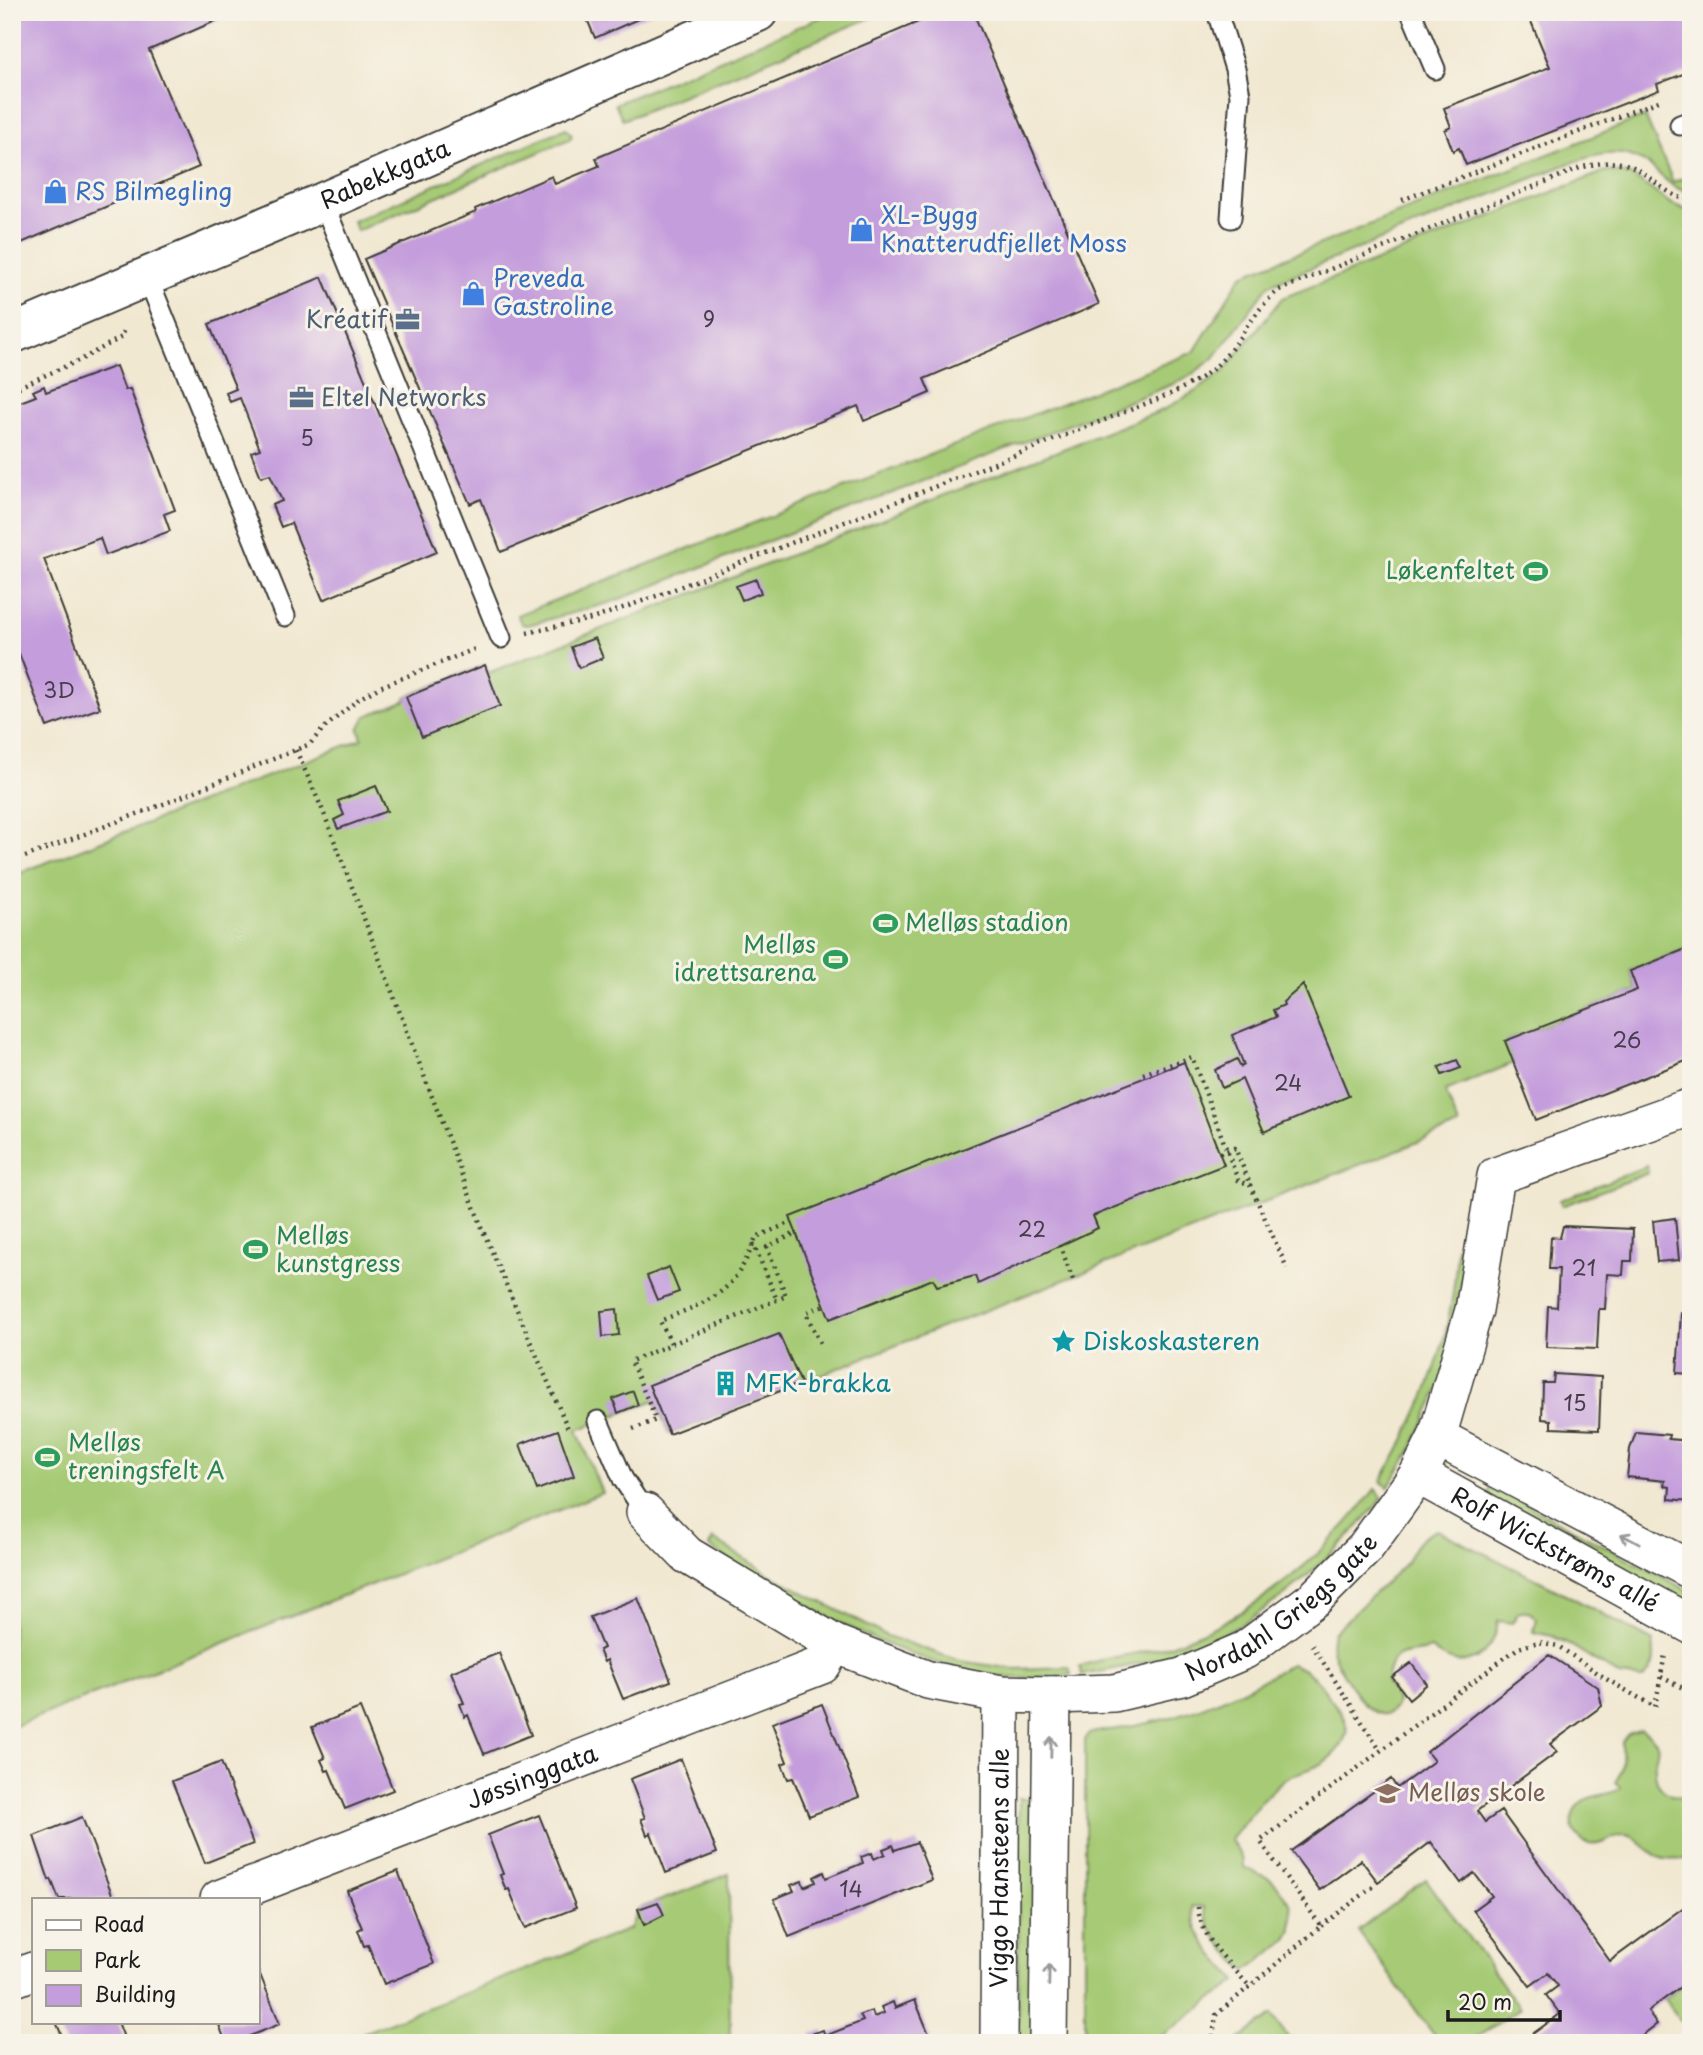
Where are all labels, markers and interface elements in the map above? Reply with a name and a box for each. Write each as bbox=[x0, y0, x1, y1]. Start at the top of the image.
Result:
street label: Rabekkgata bbox=[314, 129, 455, 217]
place label: RS Bilmegling bbox=[75, 172, 232, 208]
shop icon: RS Bilmegling bbox=[41, 178, 69, 206]
place label: XL-Bygg Knatterudfjellet Moss bbox=[881, 196, 1127, 260]
shop icon: XL-Bygg Knatterudfjellet Moss bbox=[847, 216, 875, 244]
place label: Preveda Gastroline bbox=[493, 259, 614, 323]
shop icon: Preveda Gastroline bbox=[459, 279, 487, 307]
place label: Kréatif bbox=[306, 300, 389, 336]
house number: 9 bbox=[703, 302, 715, 334]
office icon: Kréatif bbox=[393, 306, 421, 334]
place label: Eltel Networks bbox=[321, 378, 486, 414]
office icon: Eltel Networks bbox=[287, 384, 315, 412]
house number: 5 bbox=[300, 421, 314, 453]
place label: Løkenfeltet bbox=[1386, 551, 1515, 587]
sports icon: Løkenfeltet bbox=[1521, 557, 1549, 585]
house number: 3D bbox=[43, 673, 75, 705]
place label: Melløs stadion bbox=[905, 903, 1069, 939]
sports icon: Melløs stadion bbox=[871, 909, 899, 937]
place label: Melløs idrettsarena bbox=[674, 925, 816, 989]
sports icon: Melløs idrettsarena bbox=[822, 945, 850, 973]
house number: 26 bbox=[1613, 1023, 1641, 1055]
house number: 24 bbox=[1274, 1066, 1302, 1098]
house number: 22 bbox=[1018, 1212, 1046, 1244]
place label: Melløs kunstgress bbox=[276, 1216, 400, 1280]
sports icon: Melløs kunstgress bbox=[242, 1236, 270, 1264]
house number: 21 bbox=[1572, 1251, 1596, 1283]
place label: Diskoskasteren bbox=[1083, 1322, 1260, 1358]
place icon: Diskoskasteren bbox=[1049, 1328, 1077, 1356]
place label: MFK-brakka bbox=[745, 1364, 891, 1400]
building icon: MFK-brakka bbox=[711, 1370, 739, 1398]
house number: 15 bbox=[1564, 1386, 1586, 1418]
place label: Melløs treningsfelt A bbox=[68, 1423, 225, 1487]
sports icon: Melløs treningsfelt A bbox=[34, 1443, 62, 1471]
street label: Rolf Wickstrøms allé bbox=[1445, 1477, 1666, 1620]
street label: Nordahl Griegs gate bbox=[1179, 1526, 1385, 1690]
one-way arrow bbox=[1620, 1531, 1641, 1545]
street label: Jøssinggata bbox=[461, 1734, 602, 1817]
one-way arrow bbox=[1045, 1736, 1058, 1759]
street label: Viggo Hansteens alle bbox=[979, 1748, 1017, 1988]
place label: Melløs skole bbox=[1408, 1773, 1546, 1809]
school or university icon: Melløs skole bbox=[1374, 1779, 1402, 1807]
house number: 14 bbox=[839, 1872, 863, 1904]
legend bbox=[32, 1898, 259, 2024]
text: Road bbox=[94, 1907, 145, 1939]
text: Park bbox=[94, 1943, 141, 1975]
one-way arrow bbox=[1042, 1963, 1056, 1986]
text: Building bbox=[94, 1977, 176, 2009]
scale bar bbox=[1448, 1978, 1560, 2022]
text: 20 m bbox=[1458, 1985, 1512, 2017]

